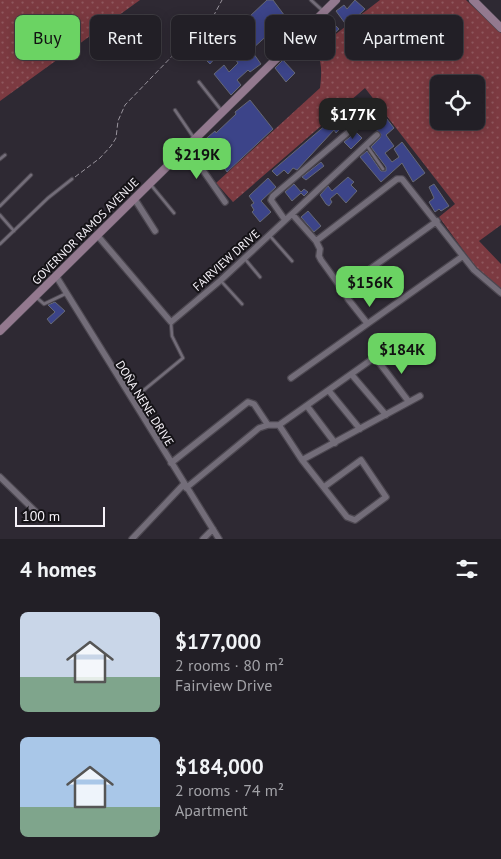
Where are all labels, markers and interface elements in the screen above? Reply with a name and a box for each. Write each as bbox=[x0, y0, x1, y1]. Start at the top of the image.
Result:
chip: Buy bbox=[15, 15, 80, 60]
chip: Rent bbox=[90, 15, 161, 60]
chip: Filters bbox=[171, 15, 255, 60]
chip: New bbox=[265, 15, 335, 60]
chip: Apartment bbox=[345, 15, 463, 60]
map controls bbox=[430, 75, 485, 130]
button: locate bbox=[430, 75, 485, 130]
pin: $177K bbox=[318, 98, 388, 140]
text: $177K bbox=[330, 104, 376, 124]
pin: $219K bbox=[162, 138, 232, 180]
text: $219K bbox=[174, 144, 220, 164]
street label: GOVERNOR RAMOS AVENUE bbox=[28, 174, 142, 288]
street label: FAIRVIEW DRIVE bbox=[190, 226, 262, 294]
pin: $156K bbox=[335, 266, 405, 308]
text: $156K bbox=[347, 272, 393, 292]
pin: $184K bbox=[367, 332, 437, 375]
text: $184K bbox=[379, 339, 425, 359]
street label: DOÑA NENE DRIVE bbox=[113, 358, 177, 448]
scale bar bbox=[15, 504, 105, 527]
text: 100 m bbox=[22, 507, 60, 525]
icon: filters bbox=[453, 555, 481, 583]
text: 4 homes bbox=[20, 556, 96, 583]
text: $177,000 bbox=[175, 628, 261, 655]
icon: home bbox=[60, 632, 120, 692]
text: 2 rooms · 80 m² bbox=[175, 655, 284, 675]
text: Fairview Drive bbox=[175, 675, 272, 695]
text: $184,000 bbox=[175, 753, 264, 780]
icon: home bbox=[60, 757, 120, 817]
text: 2 rooms · 74 m² bbox=[175, 780, 284, 800]
text: Apartment bbox=[175, 800, 248, 820]

